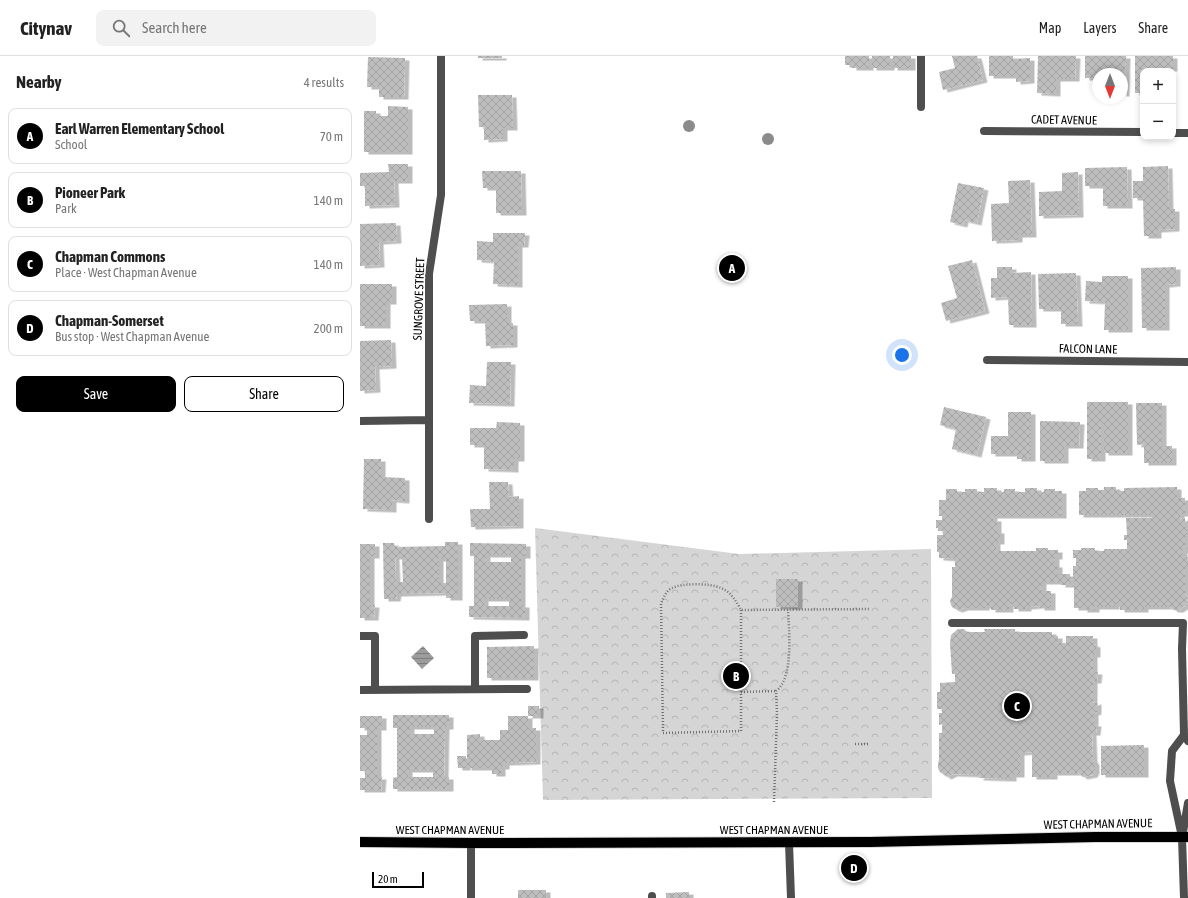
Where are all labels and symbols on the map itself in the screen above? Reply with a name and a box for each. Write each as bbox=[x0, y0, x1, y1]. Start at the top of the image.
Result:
north arrow bbox=[1092, 68, 1128, 104]
street label: CADET AVENUE bbox=[1031, 112, 1097, 128]
pin: A bbox=[719, 253, 745, 283]
street label: SUNGROVE STREET bbox=[411, 257, 427, 341]
street label: FALCON LANE bbox=[1059, 341, 1117, 357]
your location bbox=[892, 345, 912, 365]
pin: B bbox=[723, 661, 749, 691]
pin: C bbox=[1004, 691, 1030, 721]
street label: WEST CHAPMAN AVENUE bbox=[1044, 816, 1152, 832]
street label: WEST CHAPMAN AVENUE bbox=[396, 823, 504, 837]
street label: WEST CHAPMAN AVENUE bbox=[720, 823, 828, 837]
pin: D bbox=[841, 853, 867, 883]
scale bar bbox=[372, 870, 424, 889]

